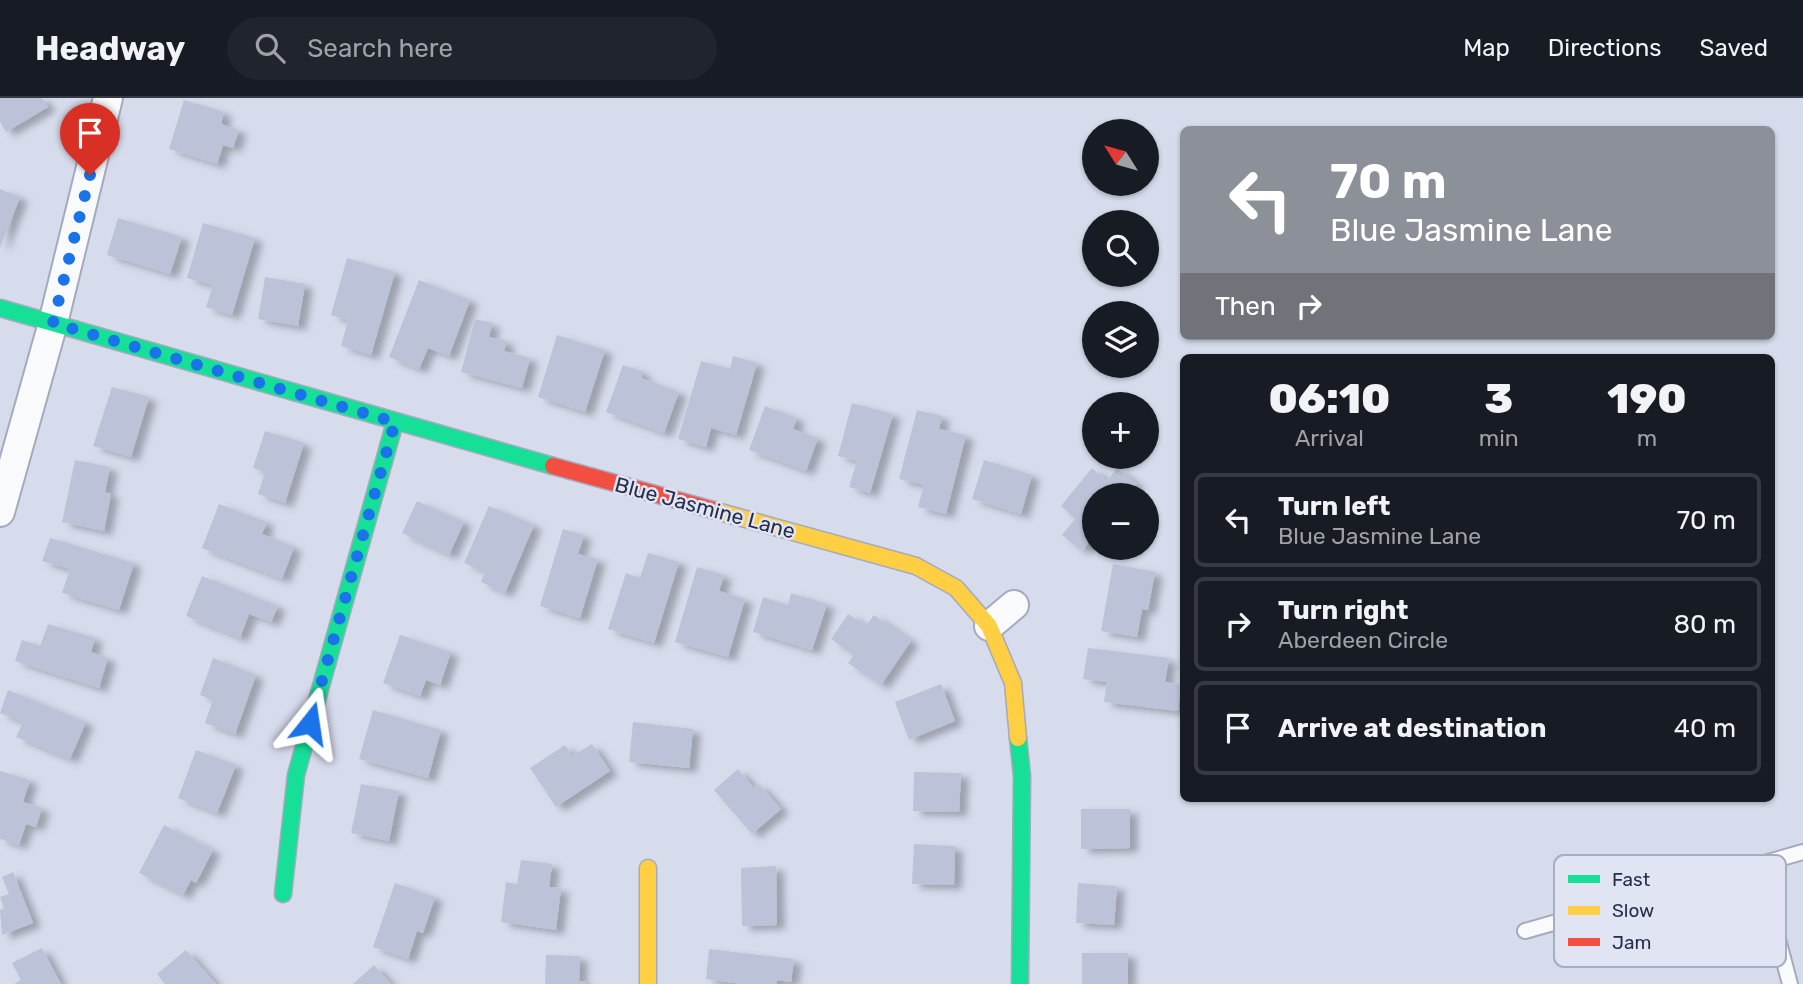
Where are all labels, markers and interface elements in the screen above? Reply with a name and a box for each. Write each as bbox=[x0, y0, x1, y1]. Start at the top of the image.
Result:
search box bbox=[227, 17, 717, 80]
text: Headway bbox=[35, 29, 185, 68]
icon: search bbox=[251, 29, 289, 67]
text: Search here bbox=[307, 33, 453, 64]
text: Map bbox=[1463, 34, 1510, 62]
text: Directions bbox=[1548, 34, 1661, 62]
text: Saved bbox=[1699, 34, 1768, 62]
pin bbox=[60, 103, 120, 175]
icon: arrive bbox=[71, 114, 109, 152]
north arrow bbox=[1082, 119, 1158, 196]
map controls bbox=[1082, 119, 1159, 560]
text: 70 m bbox=[1330, 152, 1447, 210]
icon: left bbox=[1215, 154, 1306, 245]
button: search bbox=[1082, 210, 1159, 287]
text: Blue Jasmine Lane bbox=[1330, 211, 1613, 249]
icon: right bbox=[1290, 287, 1328, 325]
text: Then bbox=[1215, 291, 1276, 322]
button: layers bbox=[1082, 301, 1159, 378]
text: 06:10 bbox=[1268, 374, 1390, 424]
text: 3 bbox=[1484, 374, 1513, 424]
text: 190 bbox=[1607, 374, 1687, 424]
button: + bbox=[1082, 392, 1159, 469]
text: Arrival bbox=[1295, 424, 1364, 452]
text: min bbox=[1479, 424, 1519, 452]
text: m bbox=[1637, 424, 1657, 452]
street label: Blue Jasmine Lane bbox=[612, 471, 798, 544]
button: − bbox=[1082, 483, 1159, 560]
text: Turn left bbox=[1278, 491, 1390, 522]
icon: left bbox=[1219, 501, 1257, 539]
text: 70 m bbox=[1677, 505, 1736, 536]
text: Blue Jasmine Lane bbox=[1278, 522, 1481, 550]
text: Turn right bbox=[1278, 595, 1408, 626]
icon: right bbox=[1219, 605, 1257, 643]
text: 80 m bbox=[1673, 609, 1736, 640]
text: Aberdeen Circle bbox=[1278, 626, 1448, 654]
position arrow bbox=[273, 686, 347, 760]
icon: arrive bbox=[1219, 709, 1257, 747]
text: Arrive at destination bbox=[1278, 713, 1546, 744]
text: 40 m bbox=[1674, 713, 1736, 744]
legend bbox=[1554, 855, 1786, 967]
text: Fast bbox=[1612, 868, 1651, 891]
text: Slow bbox=[1612, 899, 1654, 922]
text: Jam bbox=[1612, 931, 1651, 954]

